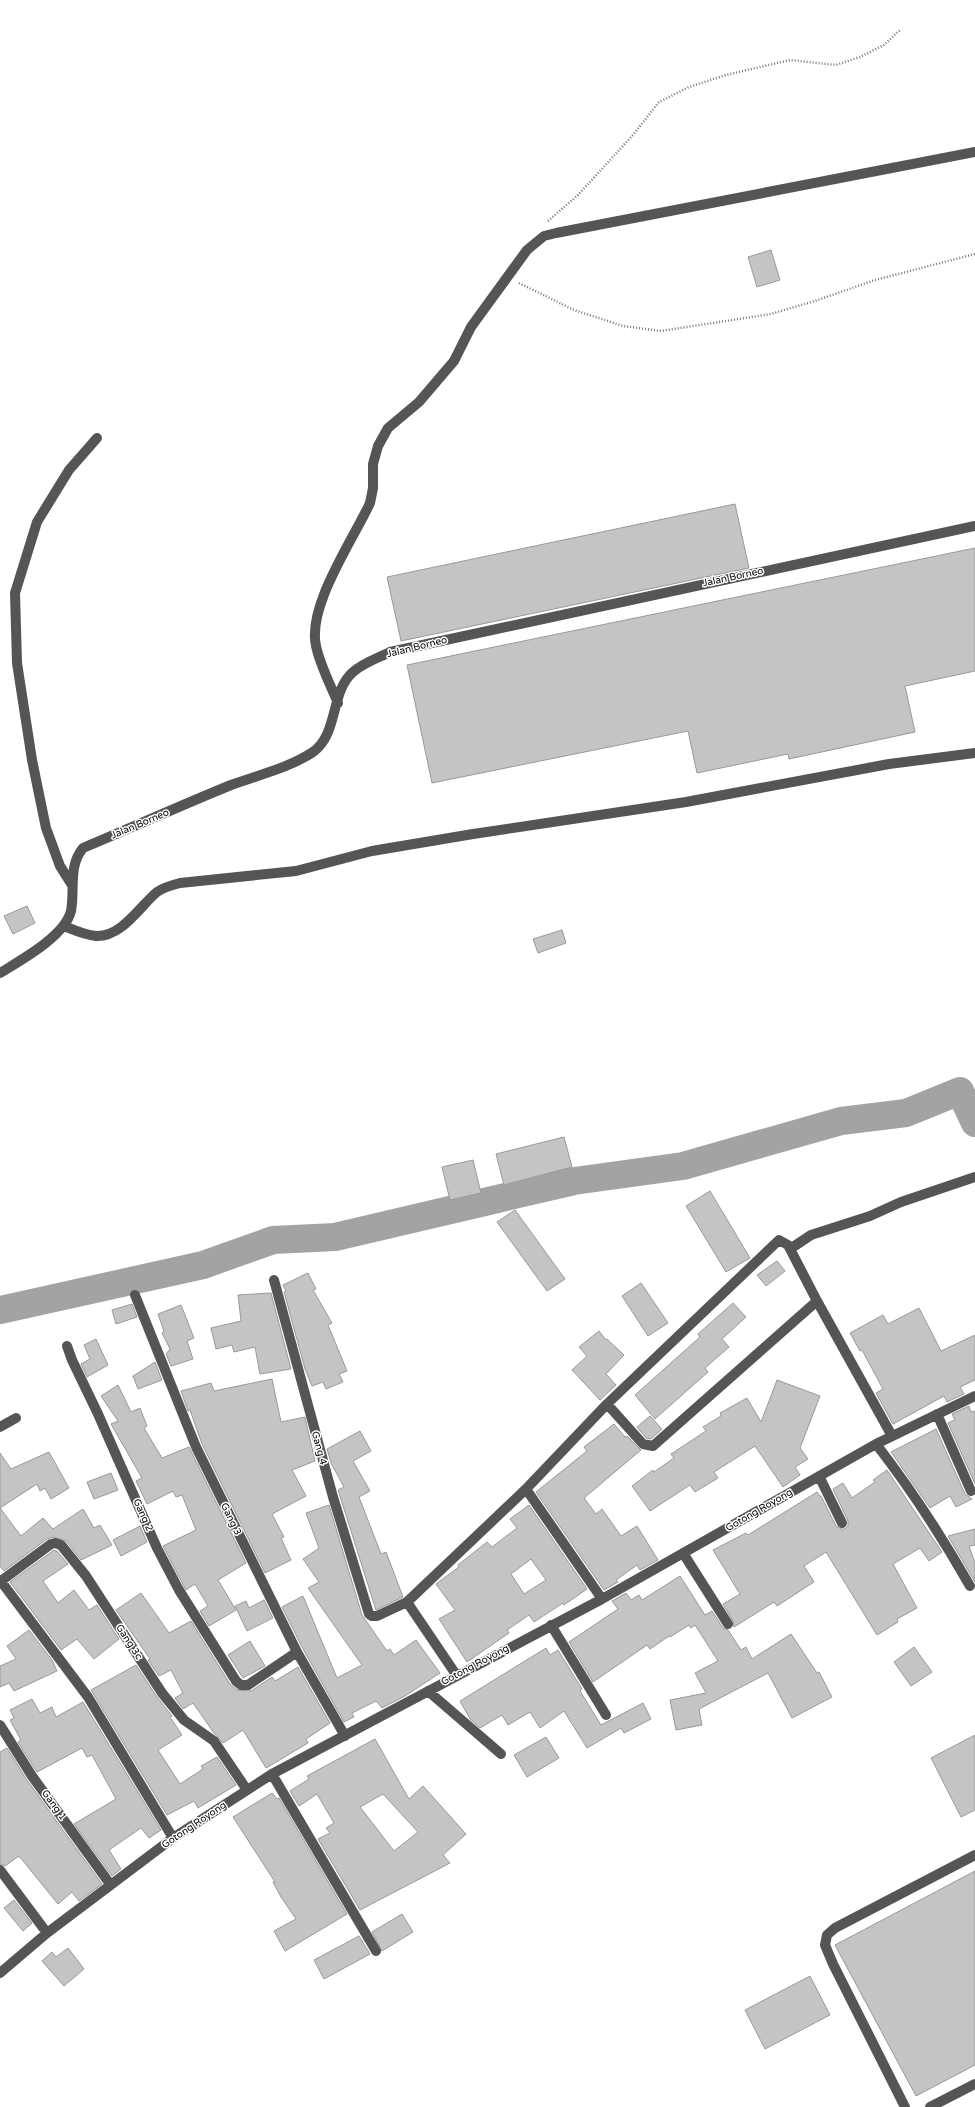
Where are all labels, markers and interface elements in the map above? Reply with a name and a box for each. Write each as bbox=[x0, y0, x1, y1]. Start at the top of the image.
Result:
street label: Jalan Borneo bbox=[702, 565, 764, 589]
street label: Jalan Borneo bbox=[386, 634, 448, 660]
street label: Jalan Borneo bbox=[109, 806, 171, 842]
street label: Gang 4 bbox=[309, 1430, 329, 1466]
street label: Gotong Royong bbox=[723, 1486, 795, 1534]
street label: Gang 2 bbox=[131, 1497, 155, 1533]
street label: Gang 3 bbox=[218, 1501, 244, 1537]
street label: Gang 3c bbox=[113, 1622, 145, 1662]
street label: Gotong Royong bbox=[439, 1642, 511, 1688]
street label: Gang 1 bbox=[39, 1788, 69, 1822]
street label: Gotong Royong bbox=[159, 1799, 229, 1851]

